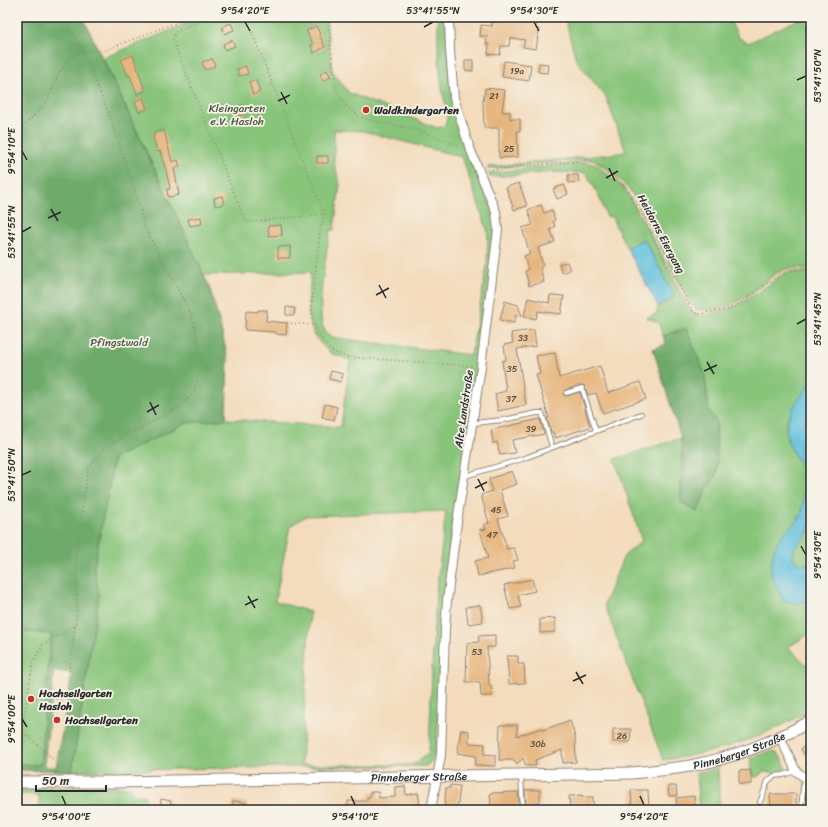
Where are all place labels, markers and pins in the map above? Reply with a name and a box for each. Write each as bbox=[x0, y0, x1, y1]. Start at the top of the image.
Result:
place label: Waldkindergarten bbox=[374, 101, 459, 120]
marker: Waldkindergarten bbox=[361, 105, 371, 115]
place label: Hochseilgarten Hasloh bbox=[38, 684, 112, 716]
marker: Hochseilgarten Hasloh bbox=[26, 694, 36, 704]
place label: Hochseilgarten bbox=[64, 711, 138, 730]
marker: Hochseilgarten bbox=[52, 715, 62, 725]

